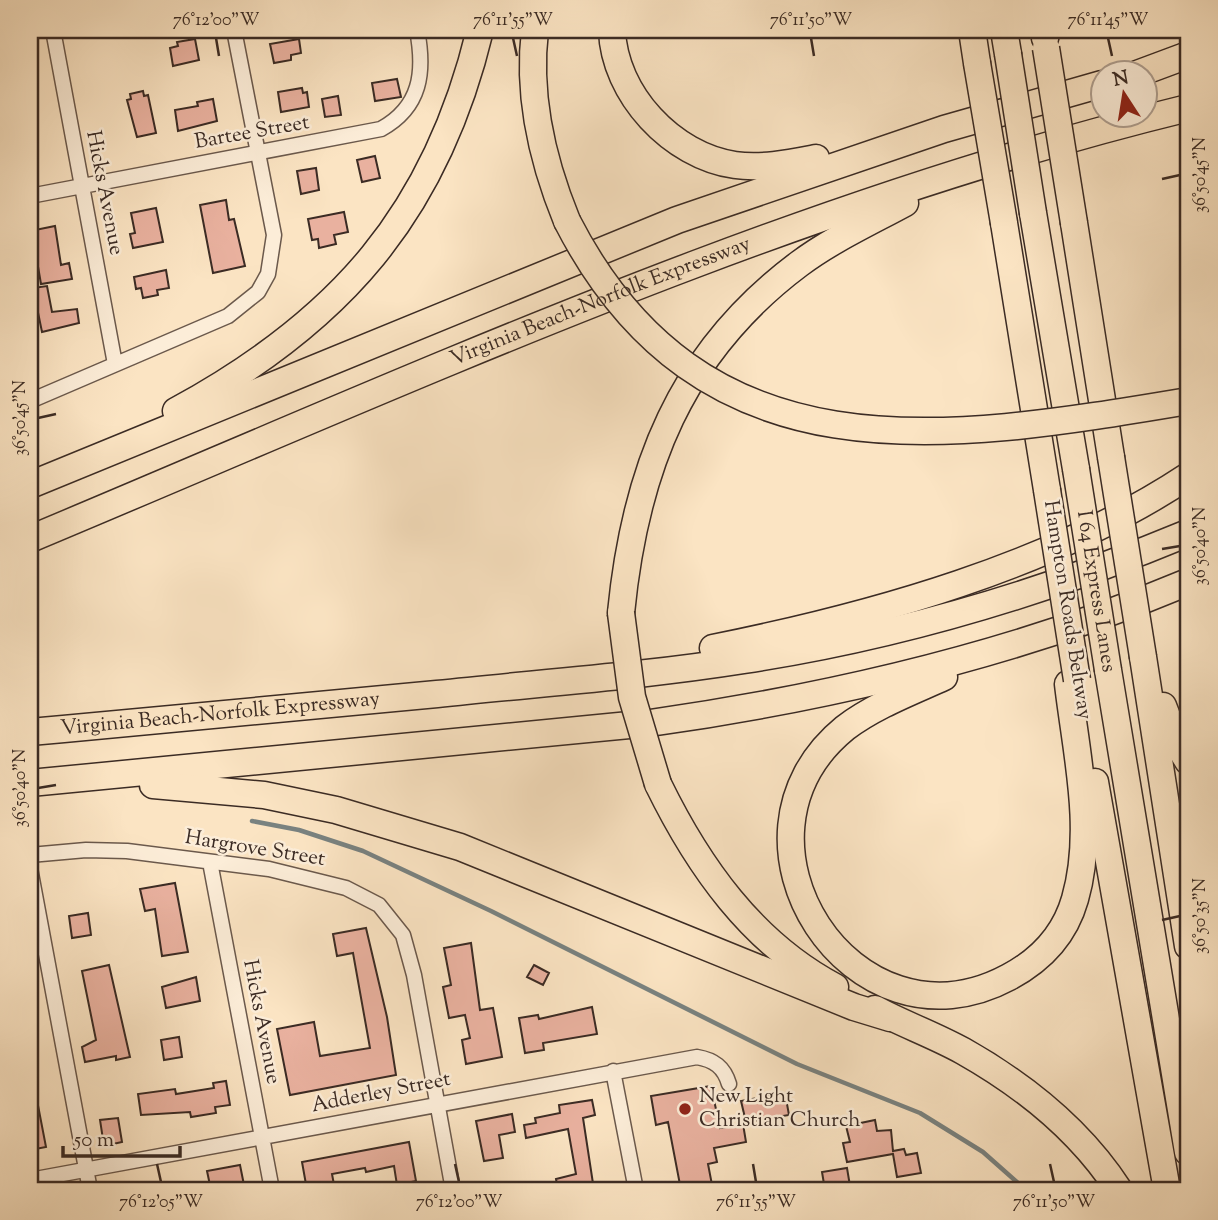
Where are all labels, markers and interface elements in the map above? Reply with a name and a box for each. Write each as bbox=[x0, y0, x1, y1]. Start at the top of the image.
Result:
text: 76°12'00"W bbox=[173, 8, 259, 34]
text: 76°11'55"W bbox=[473, 8, 553, 34]
text: 76°11'50"W bbox=[770, 8, 852, 34]
text: 76°11'45"W bbox=[1068, 8, 1148, 34]
north arrow bbox=[1088, 60, 1158, 130]
text: N bbox=[1111, 65, 1131, 95]
street label: Bartee Street bbox=[192, 108, 312, 158]
street label: Hicks Avenue bbox=[77, 128, 131, 258]
text: 36°50'45"N bbox=[1188, 137, 1214, 213]
street label: Virginia Beach-Norfolk Expressway bbox=[446, 229, 756, 375]
text: 36°50'45"N bbox=[8, 380, 34, 456]
street label: Hampton Roads Beltway bbox=[1035, 498, 1099, 722]
text: 36°50'40"N bbox=[1188, 507, 1214, 585]
street label: I 64 Express Lanes bbox=[1068, 508, 1123, 675]
street label: Virginia Beach-Norfolk Expressway bbox=[59, 685, 382, 744]
text: 36°50'40"N bbox=[8, 749, 34, 827]
street label: Hargrove Street bbox=[183, 823, 327, 875]
text: 36°50'35"N bbox=[1188, 878, 1214, 954]
street label: Hicks Avenue bbox=[234, 957, 288, 1087]
street label: Adderley Street bbox=[309, 1065, 453, 1121]
place label: New Light Christian Church bbox=[699, 1082, 861, 1136]
marker: New Light Christian Church bbox=[677, 1101, 693, 1117]
scale bar bbox=[63, 1115, 180, 1159]
text: 50 m bbox=[73, 1126, 114, 1156]
text: 76°12'05"W bbox=[119, 1190, 203, 1216]
text: 76°12'00"W bbox=[416, 1190, 502, 1216]
text: 76°11'55"W bbox=[716, 1190, 796, 1216]
text: 76°11'50"W bbox=[1013, 1190, 1095, 1216]

